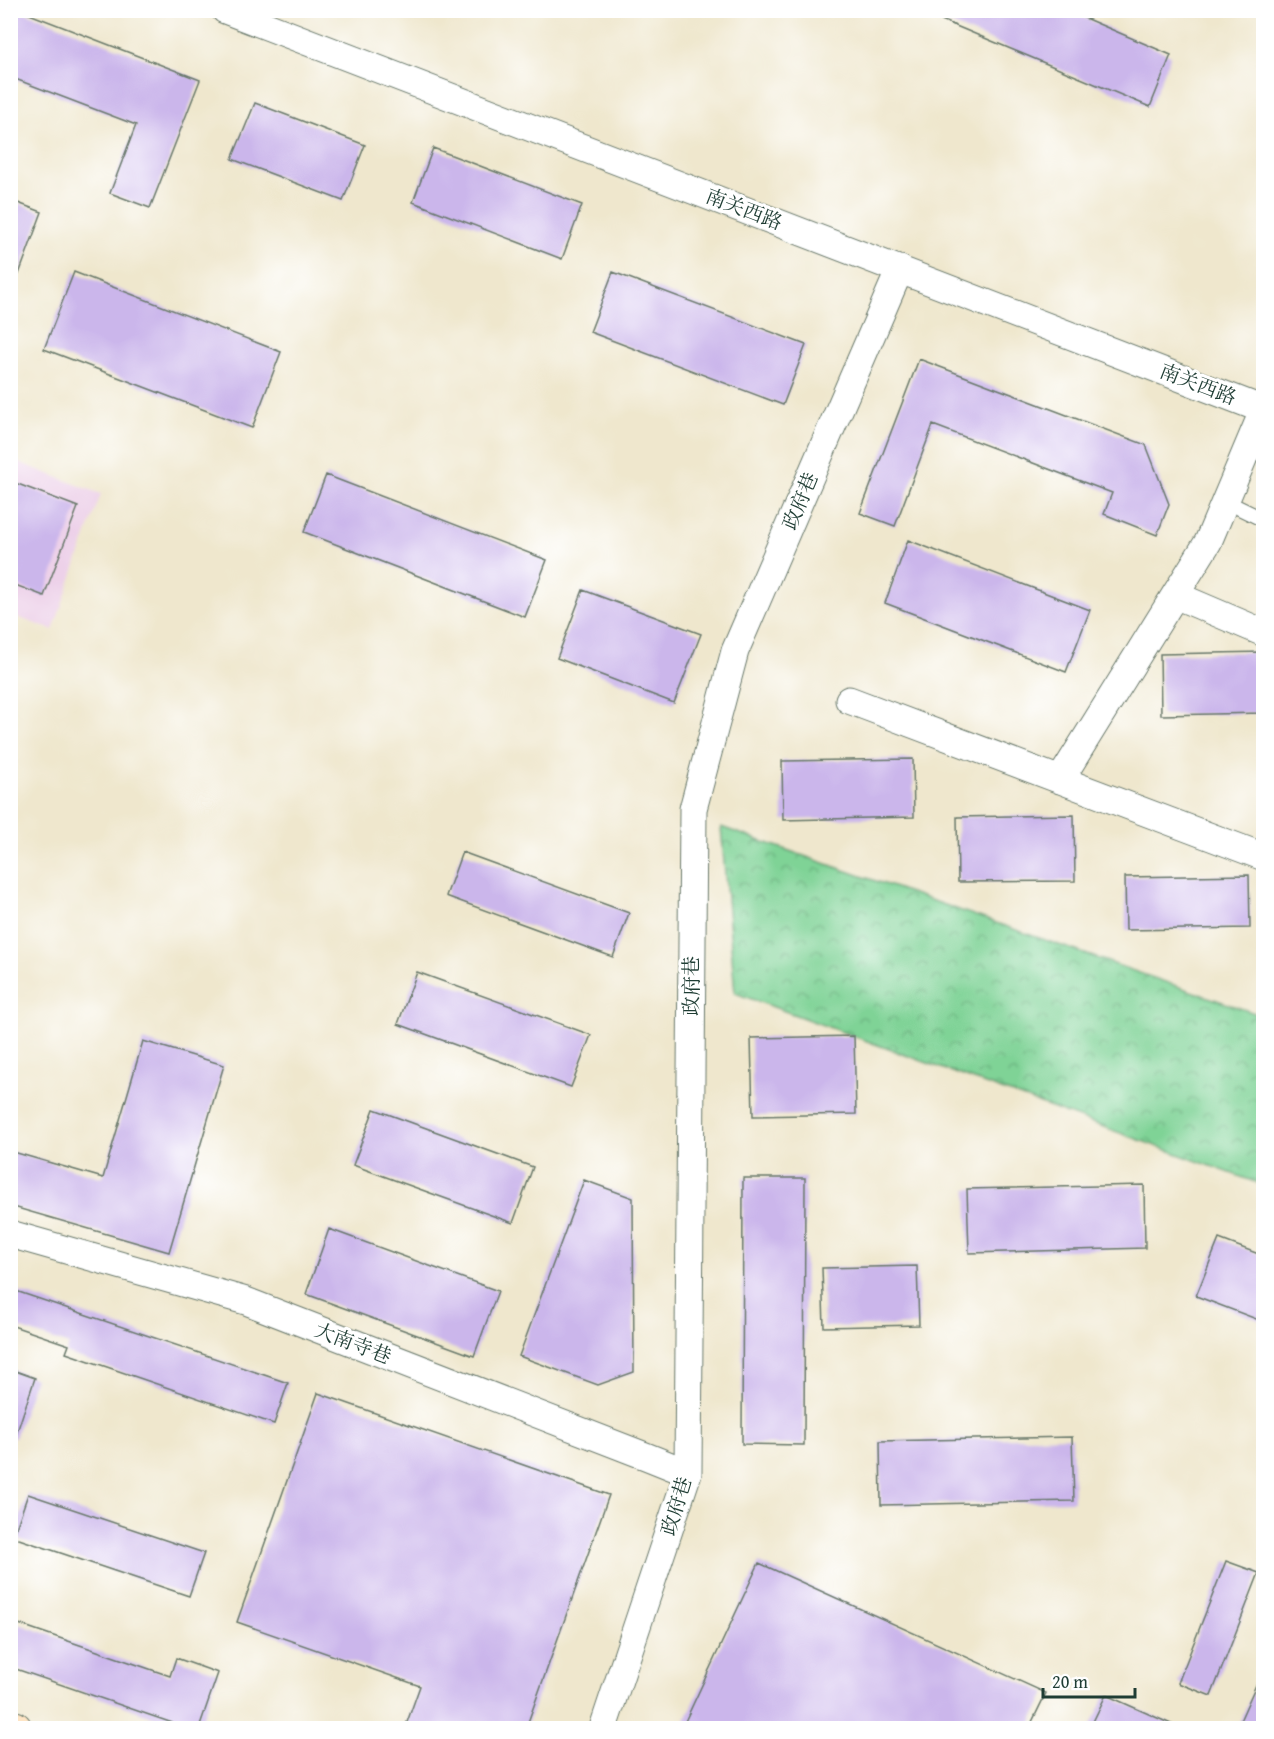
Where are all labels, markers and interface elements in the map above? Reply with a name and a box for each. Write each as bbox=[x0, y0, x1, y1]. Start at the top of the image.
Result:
street label: 南关西路 bbox=[702, 181, 787, 236]
street label: 南关西路 bbox=[1156, 356, 1241, 411]
street label: 政府巷 bbox=[774, 468, 825, 534]
street label: 政府巷 bbox=[676, 956, 705, 1016]
street label: 大南寺巷 bbox=[311, 1315, 396, 1370]
street label: 政府巷 bbox=[653, 1473, 698, 1539]
scale bar bbox=[1043, 1661, 1134, 1699]
text: 20 m bbox=[1052, 1668, 1088, 1695]

